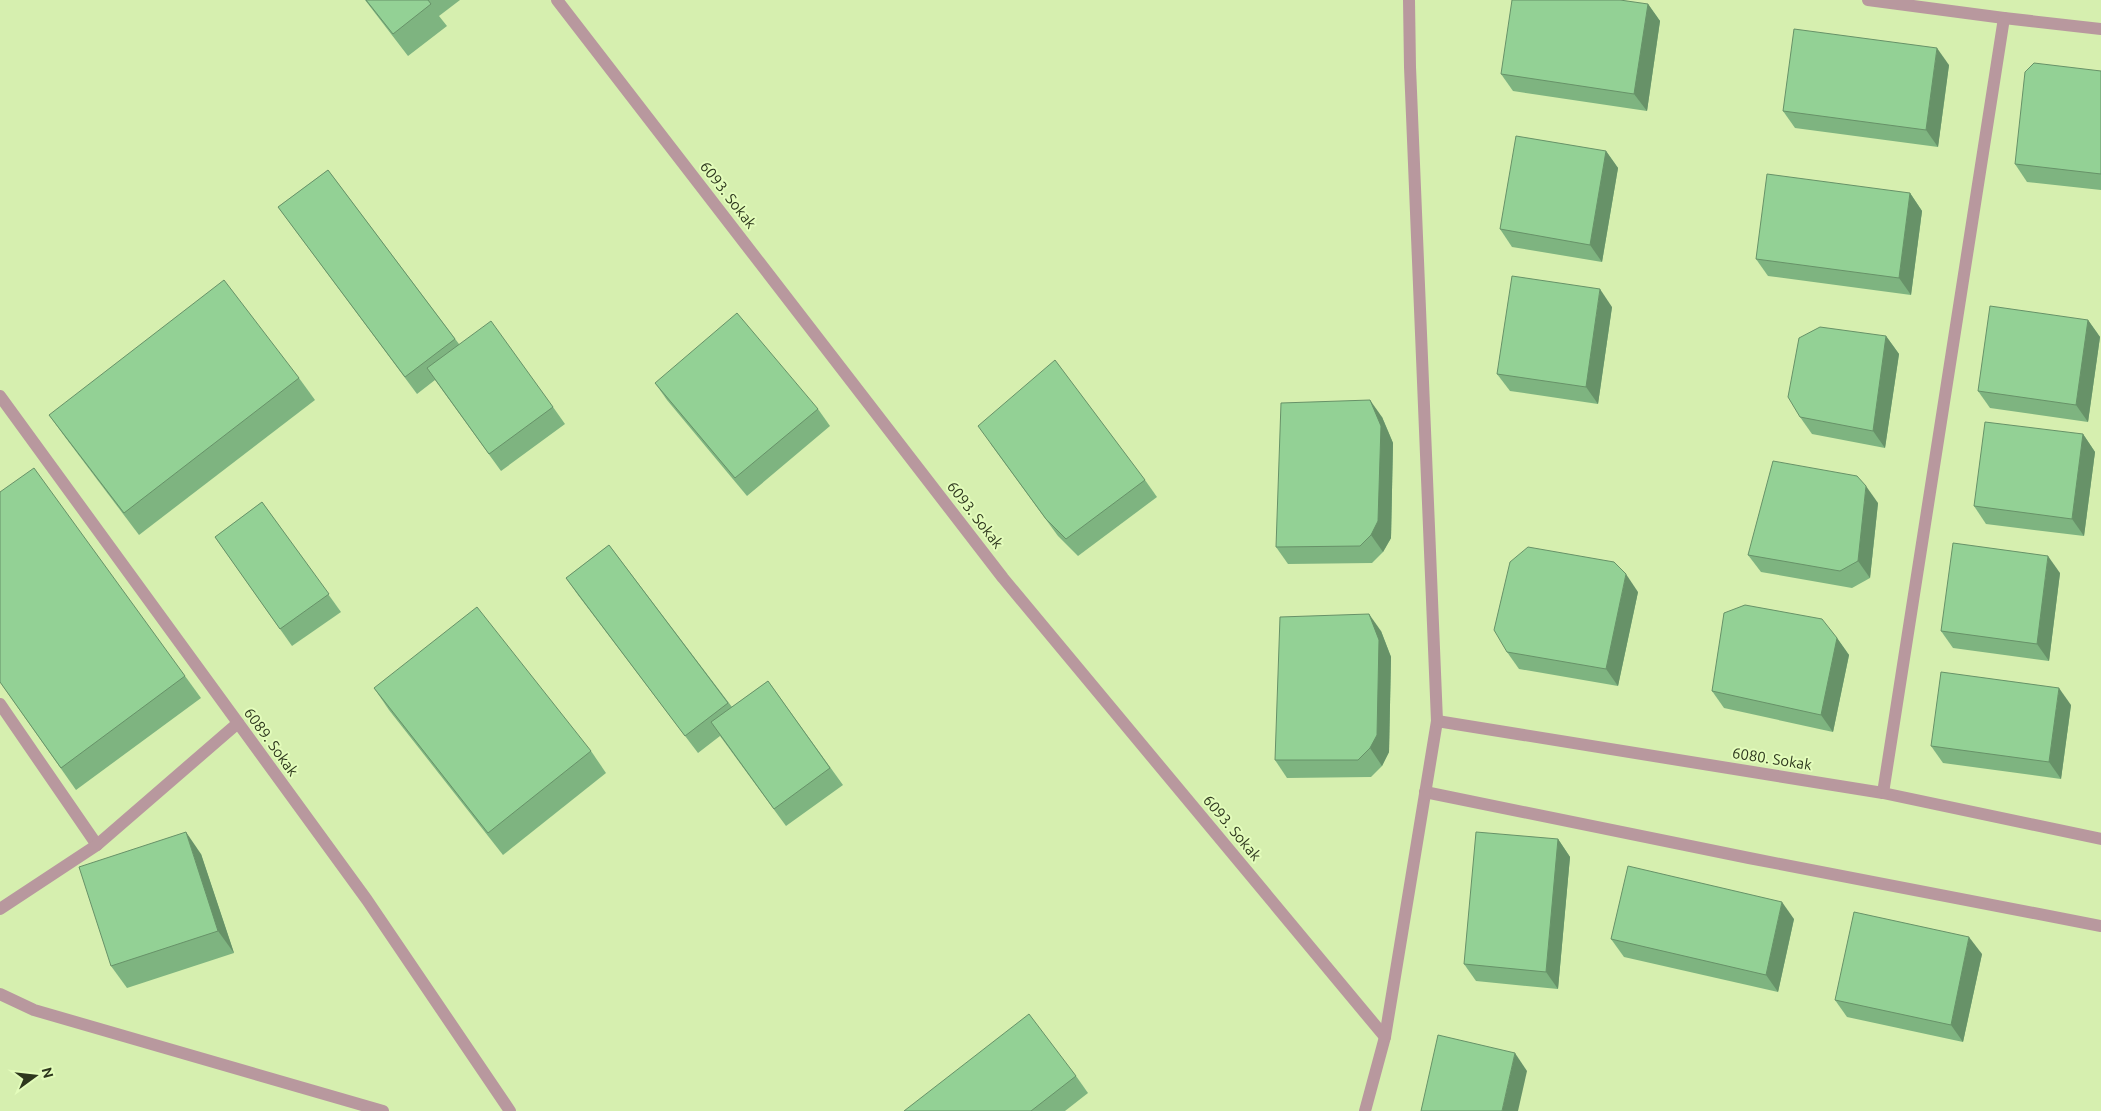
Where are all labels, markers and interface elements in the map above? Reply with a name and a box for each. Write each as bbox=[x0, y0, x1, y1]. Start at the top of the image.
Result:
street label: 6093. Sokak bbox=[697, 158, 760, 232]
street label: 6093. Sokak bbox=[944, 478, 1007, 552]
street label: 6089. Sokak bbox=[241, 704, 302, 780]
street label: 6080. Sokak bbox=[1731, 744, 1814, 773]
street label: 6093. Sokak bbox=[1200, 791, 1265, 864]
north arrow bbox=[10, 1051, 60, 1101]
text: N bbox=[38, 1066, 57, 1080]

